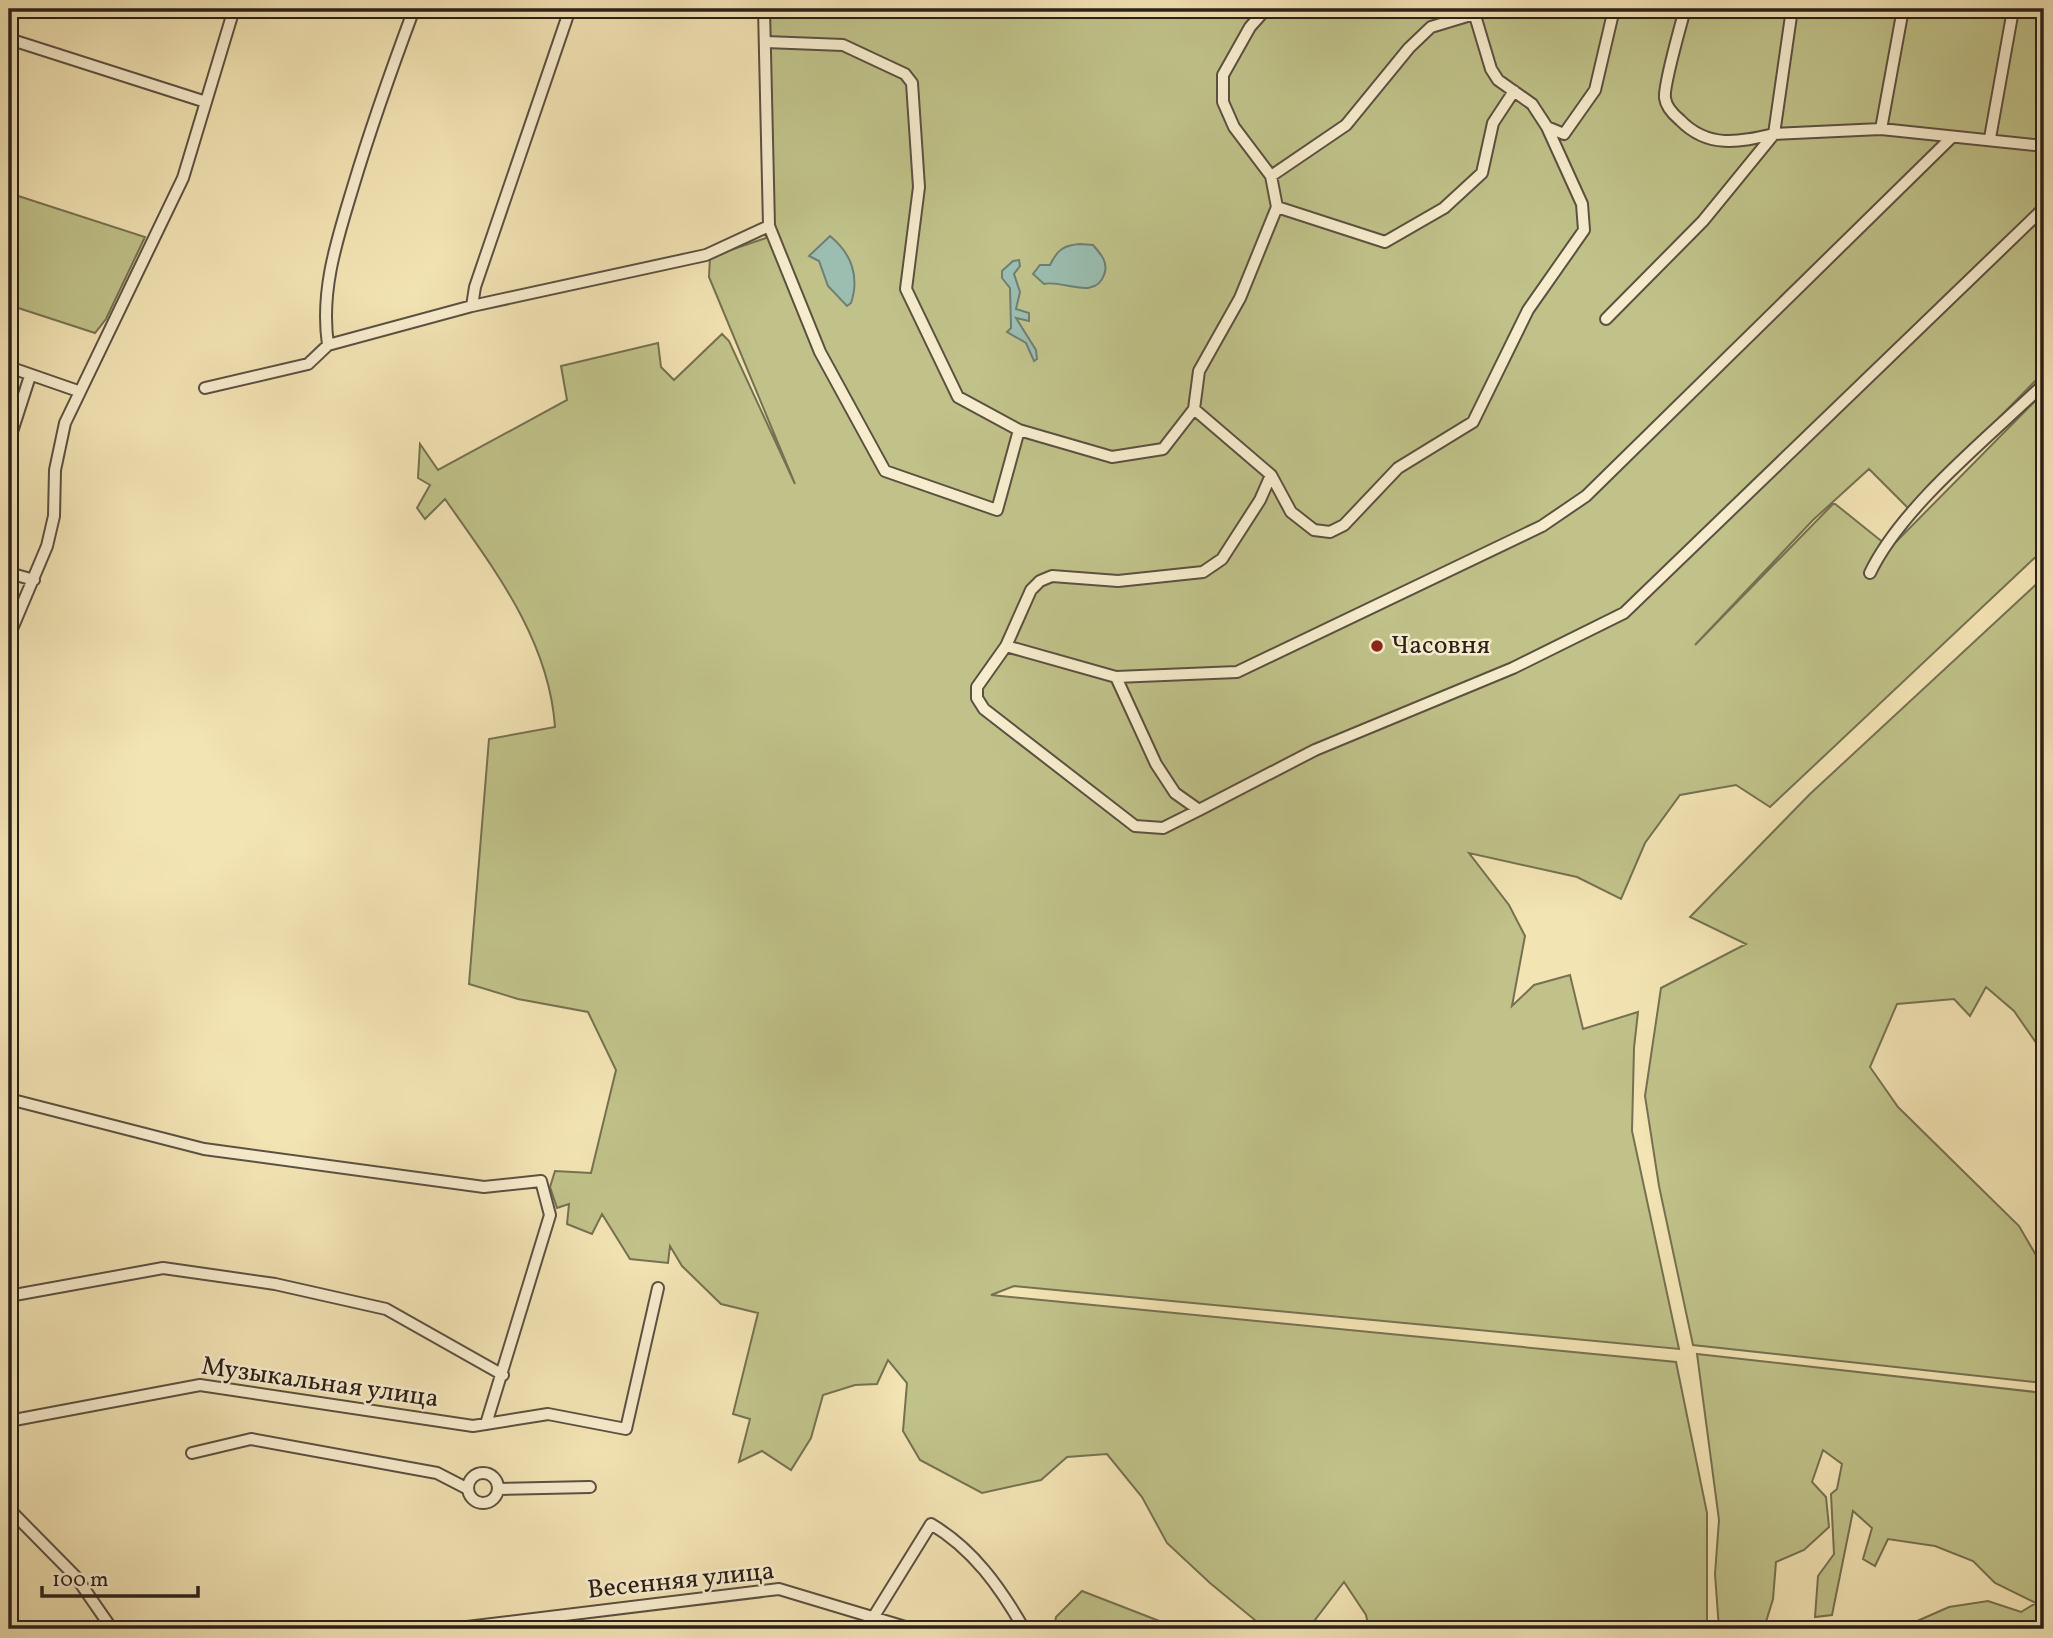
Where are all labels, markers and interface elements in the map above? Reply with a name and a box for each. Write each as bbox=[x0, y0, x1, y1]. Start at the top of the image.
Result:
place label: Часовня bbox=[1391, 628, 1490, 664]
marker: Часовня bbox=[1369, 638, 1385, 654]
street label: Музыкальная улица bbox=[199, 1349, 441, 1417]
street label: Весенняя улица bbox=[586, 1553, 776, 1609]
scale bar bbox=[42, 1554, 198, 1598]
text: 100 m bbox=[52, 1566, 109, 1595]

